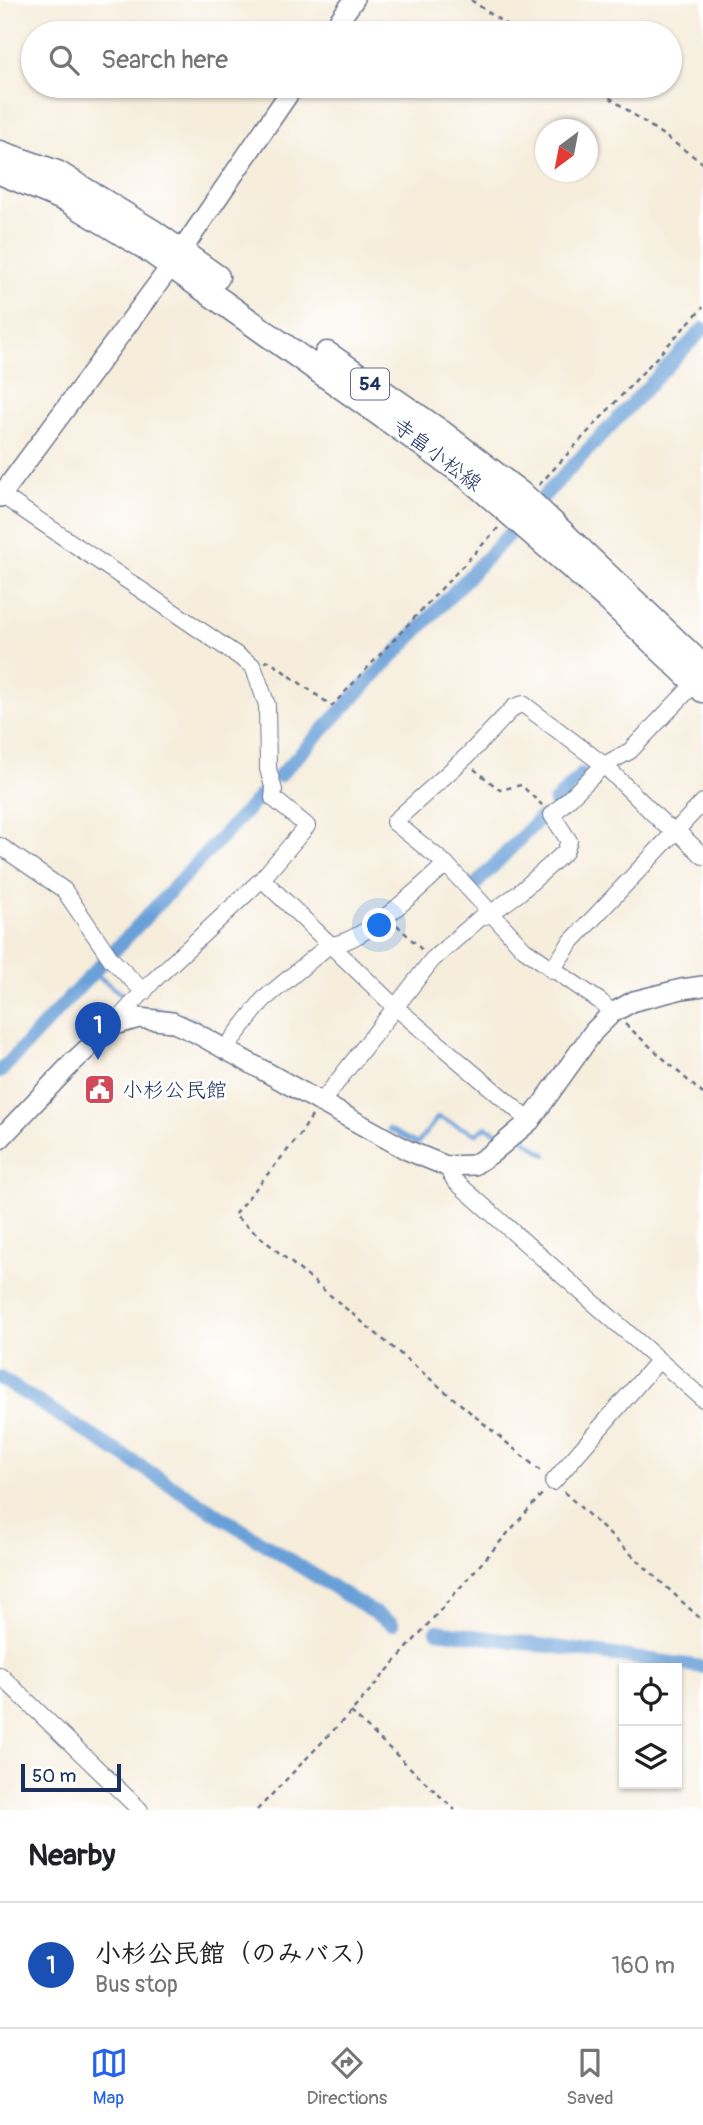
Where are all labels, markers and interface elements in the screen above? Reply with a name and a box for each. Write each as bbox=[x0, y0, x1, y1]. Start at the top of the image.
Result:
search box bbox=[21, 21, 682, 98]
icon: search bbox=[45, 41, 83, 79]
text: Search here bbox=[101, 44, 228, 76]
north arrow bbox=[535, 119, 598, 182]
road number: 54 bbox=[351, 368, 389, 400]
street label: 寺畠小松線 bbox=[387, 413, 487, 497]
your location bbox=[362, 908, 396, 942]
pin: 1 bbox=[75, 1002, 121, 1060]
public building icon: 小杉公民館 bbox=[82, 1073, 116, 1107]
place label: 小杉公民館 bbox=[122, 1077, 227, 1104]
map controls bbox=[619, 1663, 682, 1789]
button: locate bbox=[619, 1663, 682, 1726]
button: layers bbox=[619, 1726, 682, 1789]
scale bar bbox=[21, 1761, 121, 1793]
text: 50 m bbox=[32, 1764, 76, 1788]
text: Nearby bbox=[28, 1837, 115, 1874]
text: 小杉公民館（のみバス） bbox=[95, 1938, 381, 1970]
text: 1 bbox=[47, 1951, 56, 1980]
text: 160 m bbox=[611, 1951, 675, 1980]
text: Bus stop bbox=[95, 1970, 178, 1999]
tab: Map bbox=[90, 2044, 128, 2110]
tab: Directions bbox=[307, 2044, 387, 2110]
tab: Saved bbox=[566, 2044, 613, 2110]

